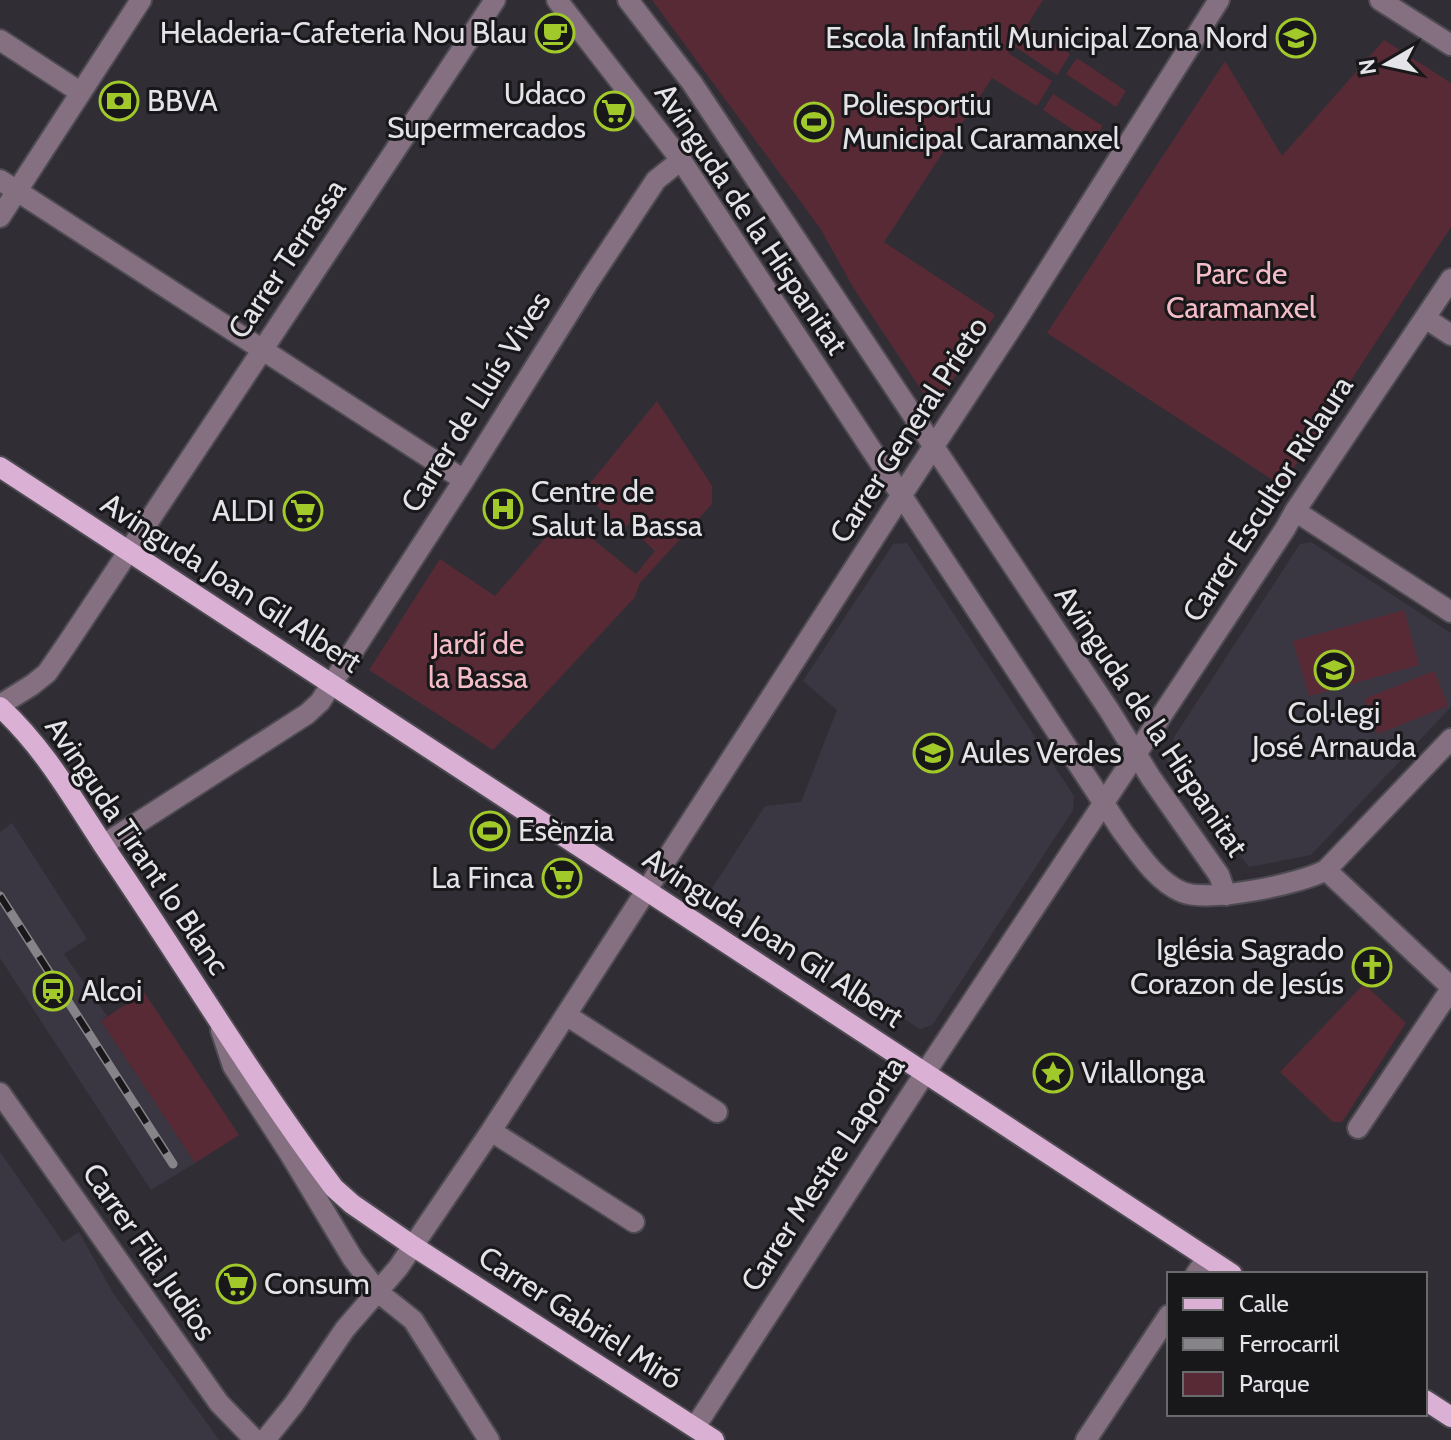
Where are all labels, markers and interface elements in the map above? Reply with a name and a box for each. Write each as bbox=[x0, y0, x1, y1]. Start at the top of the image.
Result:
cafe icon: Heladeria-Cafeteria Nou Blau bbox=[534, 12, 576, 54]
place label: Heladeria-Cafeteria Nou Blau bbox=[160, 14, 527, 51]
school or university icon: Escola Infantil Municipal Zona Nord bbox=[1275, 17, 1317, 59]
place label: Escola Infantil Municipal Zona Nord bbox=[825, 19, 1268, 56]
north arrow bbox=[1347, 24, 1427, 104]
text: N bbox=[1353, 57, 1382, 77]
place label: Udaco Supermercados bbox=[387, 75, 586, 146]
street label: Avinguda de la Hispanitat bbox=[647, 76, 856, 361]
bank icon: BBVA bbox=[98, 80, 140, 122]
place label: BBVA bbox=[147, 82, 218, 119]
place label: Poliesportiu Municipal Caramanxel bbox=[842, 86, 1120, 157]
supermarket icon: Udaco Supermercados bbox=[593, 90, 635, 132]
sports icon: Poliesportiu Municipal Caramanxel bbox=[793, 101, 835, 143]
street label: Carrer Terrassa bbox=[220, 171, 354, 346]
park label: Parc de Caramanxel bbox=[1166, 255, 1316, 326]
street label: Carrer de Lluís Vives bbox=[393, 284, 558, 519]
street label: Carrer General Prieto bbox=[822, 310, 996, 550]
street label: Carrer Escultor Ridaura bbox=[1174, 368, 1361, 629]
place label: Centre de Salut la Bassa bbox=[531, 473, 703, 544]
street label: Avinguda Joan Gil Albert bbox=[94, 485, 368, 680]
hospital icon: Centre de Salut la Bassa bbox=[482, 488, 524, 530]
supermarket icon: ALDI bbox=[282, 490, 324, 532]
place label: ALDI bbox=[212, 492, 275, 529]
street label: Avinguda de la Hispanitat bbox=[1047, 578, 1256, 863]
park label: Jardí de la Bassa bbox=[428, 625, 528, 696]
school or university icon: Col·legi José Arnauda bbox=[1313, 649, 1355, 691]
place label: Col·legi José Arnauda bbox=[1251, 694, 1417, 765]
street label: Avinguda Tirant lo Blanc bbox=[37, 710, 237, 982]
school or university icon: Aules Verdes bbox=[912, 732, 954, 774]
place label: Aules Verdes bbox=[961, 734, 1122, 771]
sports icon: Esènzia bbox=[469, 810, 511, 852]
place label: Esènzia bbox=[518, 812, 615, 849]
street label: Avinguda Joan Gil Albert bbox=[636, 840, 910, 1035]
supermarket icon: La Finca bbox=[541, 857, 583, 899]
place label: La Finca bbox=[431, 859, 535, 896]
place label: Iglésia Sagrado Corazon de Jesús bbox=[1130, 931, 1344, 1002]
church icon: Iglésia Sagrado Corazon de Jesús bbox=[1351, 946, 1393, 988]
station icon: Alcoi bbox=[32, 970, 74, 1012]
place label: Alcoi bbox=[81, 972, 142, 1009]
street label: Carrer Mestre Laporta bbox=[733, 1049, 913, 1298]
place icon: Vilallonga bbox=[1032, 1052, 1074, 1094]
place label: Vilallonga bbox=[1081, 1054, 1206, 1091]
street label: Carrer Filà Judios bbox=[75, 1156, 224, 1348]
street label: Carrer Gabriel Miró bbox=[472, 1238, 689, 1397]
supermarket icon: Consum bbox=[215, 1263, 257, 1305]
place label: Consum bbox=[264, 1265, 370, 1302]
legend bbox=[1167, 1272, 1427, 1416]
text: Calle bbox=[1239, 1289, 1289, 1318]
text: Ferrocarril bbox=[1239, 1329, 1340, 1358]
text: Parque bbox=[1239, 1369, 1309, 1398]

